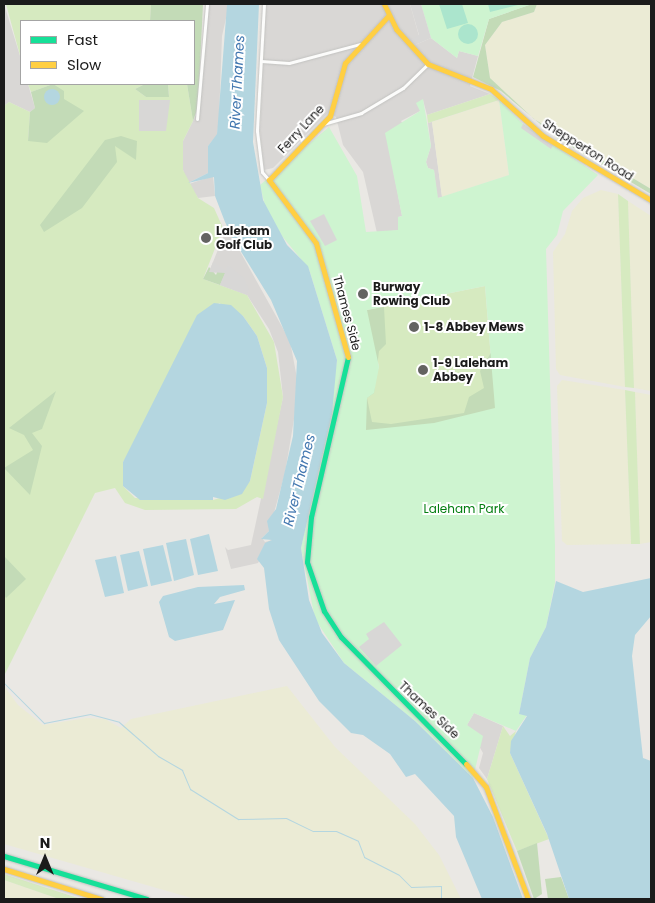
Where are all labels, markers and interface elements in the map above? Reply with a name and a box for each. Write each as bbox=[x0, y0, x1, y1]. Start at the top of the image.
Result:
legend bbox=[20, 20, 195, 85]
text: Fast bbox=[67, 29, 98, 50]
water label: River Thames bbox=[226, 34, 248, 130]
text: Slow bbox=[67, 54, 101, 75]
street label: Ferry Lane bbox=[275, 102, 327, 156]
street label: Shepperton Road bbox=[540, 116, 636, 184]
place label: Laleham Golf Club bbox=[216, 224, 272, 252]
marker: Laleham Golf Club bbox=[200, 232, 212, 244]
street label: Thames Side bbox=[330, 274, 364, 352]
place label: Burway Rowing Club bbox=[373, 280, 450, 308]
marker: Burway Rowing Club bbox=[357, 288, 369, 300]
place label: 1-8 Abbey Mews bbox=[424, 320, 524, 334]
marker: 1-8 Abbey Mews bbox=[408, 321, 420, 333]
place label: 1-9 Laleham Abbey bbox=[433, 356, 508, 384]
marker: 1-9 Laleham Abbey bbox=[417, 364, 429, 376]
water label: River Thames bbox=[279, 432, 319, 528]
park label: Laleham Park bbox=[424, 502, 504, 516]
street label: Thames Side bbox=[396, 678, 462, 742]
north arrow bbox=[20, 833, 70, 883]
text: N bbox=[40, 833, 50, 853]

